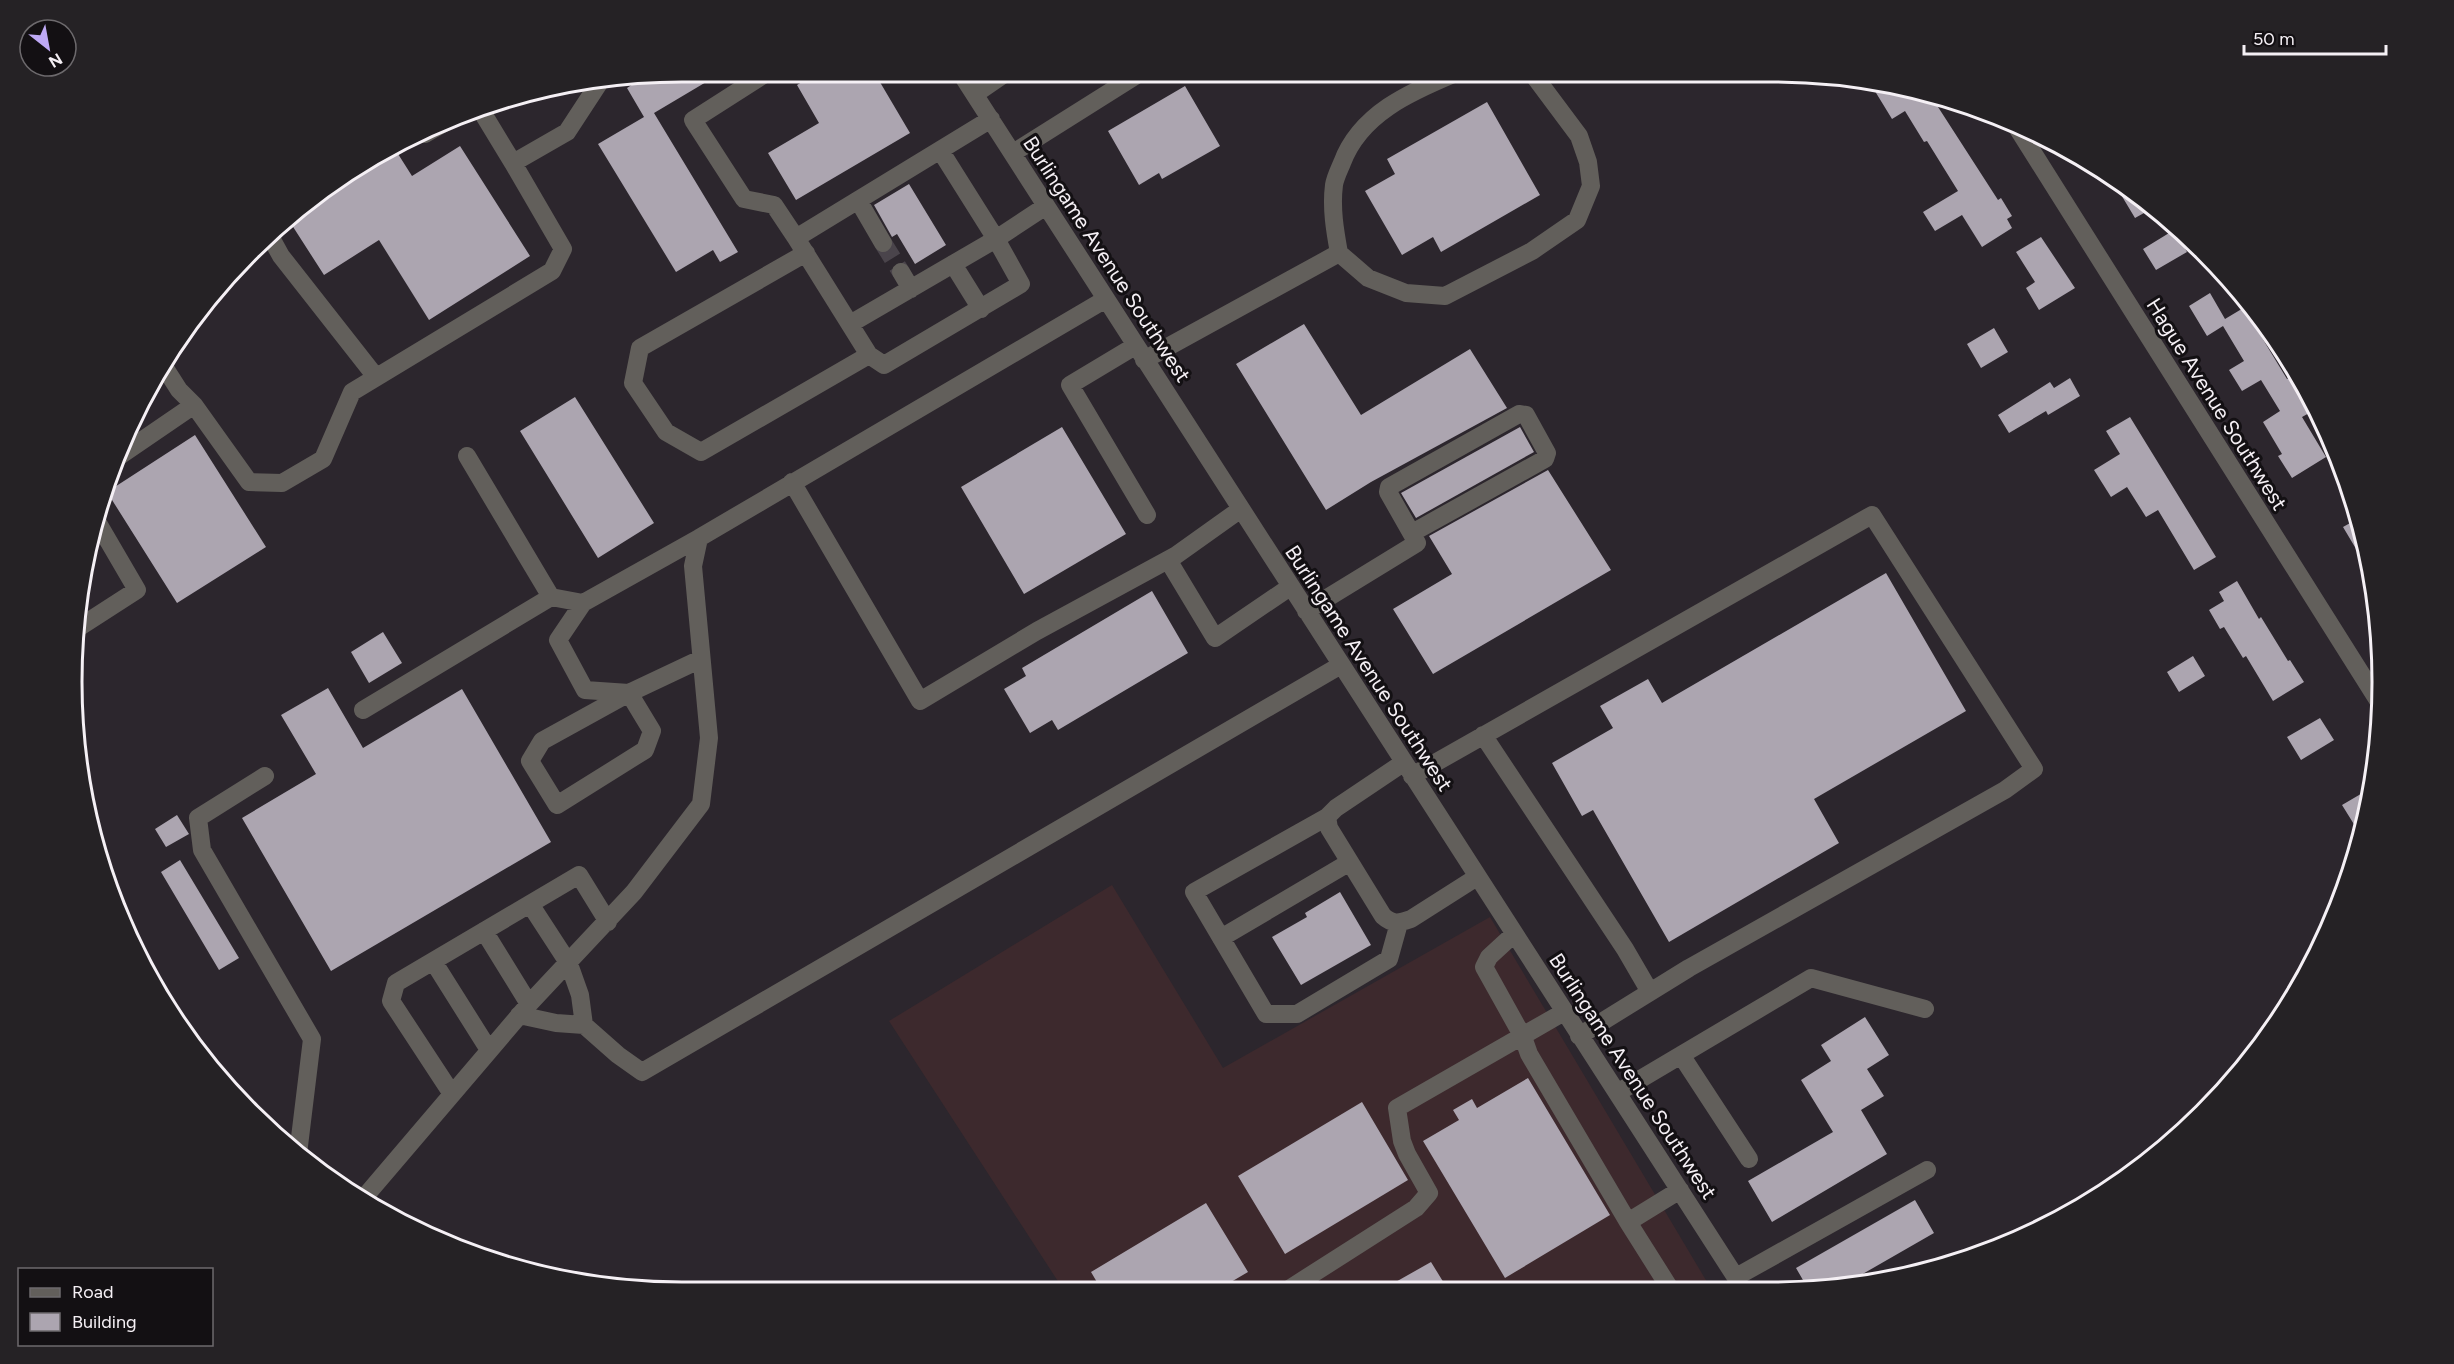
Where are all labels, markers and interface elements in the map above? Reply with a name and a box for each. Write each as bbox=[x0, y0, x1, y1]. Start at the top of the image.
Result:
north arrow bbox=[18, 18, 78, 78]
scale bar bbox=[2244, 18, 2386, 56]
text: 50 m bbox=[2253, 28, 2295, 50]
text: N bbox=[45, 49, 66, 72]
street label: Burlingame Avenue Southwest bbox=[1018, 131, 1196, 387]
street label: Hague Avenue Southwest bbox=[2141, 293, 2293, 515]
street label: Burlingame Avenue Southwest bbox=[1280, 540, 1458, 796]
street label: Burlingame Avenue Southwest bbox=[1544, 948, 1722, 1204]
legend bbox=[18, 1268, 213, 1346]
text: Road bbox=[72, 1281, 113, 1303]
text: Building bbox=[72, 1311, 137, 1333]

